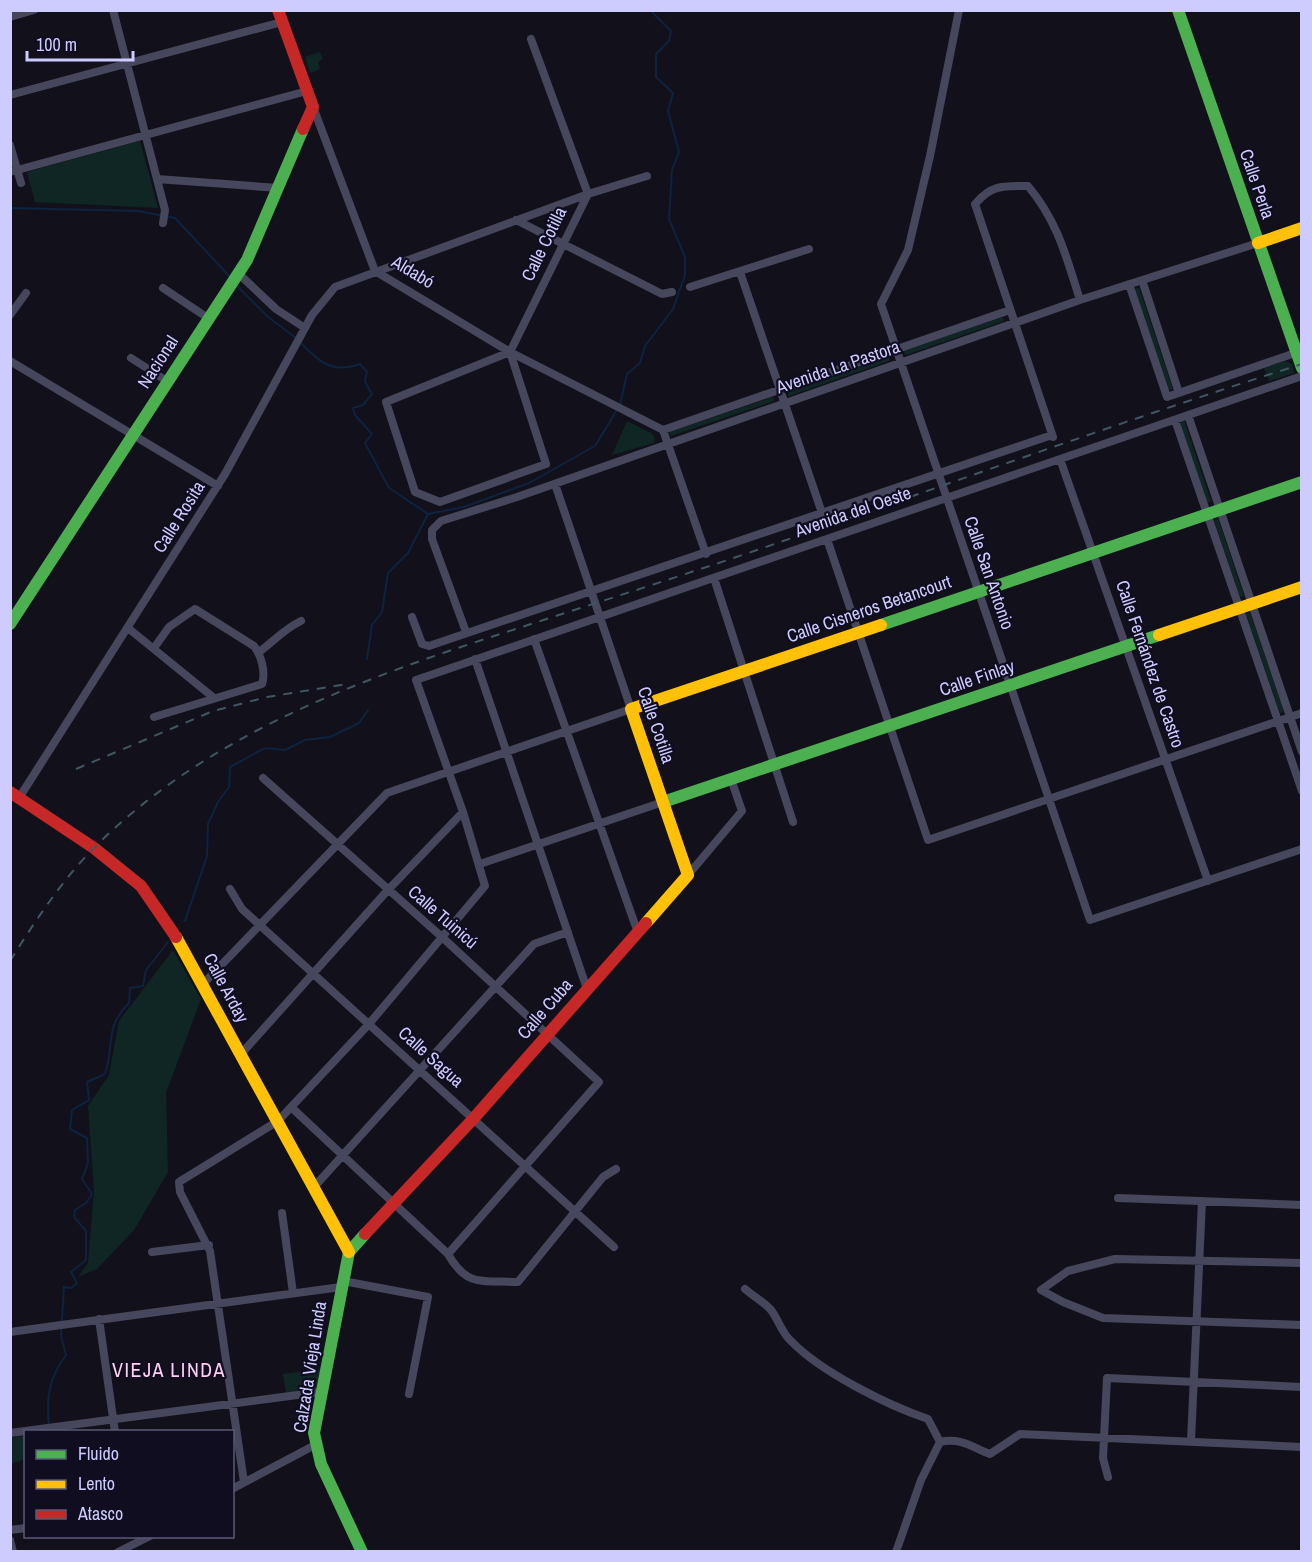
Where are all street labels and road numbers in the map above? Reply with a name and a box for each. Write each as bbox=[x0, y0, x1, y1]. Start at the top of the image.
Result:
street label: Calle Perla bbox=[1234, 146, 1281, 222]
street label: Calle Cotilla bbox=[515, 203, 572, 285]
street label: Aldabó bbox=[386, 249, 439, 294]
street label: Nacional bbox=[131, 330, 184, 393]
street label: Avenida La Pastora bbox=[772, 334, 903, 400]
street label: Calle Rosita bbox=[147, 476, 210, 557]
street label: Avenida del Oeste bbox=[791, 480, 914, 543]
street label: Calle San Antonio bbox=[958, 513, 1021, 633]
street label: Calle Cisneros Betancourt bbox=[783, 569, 954, 648]
street label: Calle Fernández de Castro bbox=[1110, 577, 1191, 751]
street label: Calle Finlay bbox=[936, 653, 1018, 702]
street label: Calle Cotilla bbox=[632, 683, 681, 767]
street label: Calle Tuinicú bbox=[403, 879, 484, 954]
street label: Calle Arday bbox=[198, 949, 255, 1027]
street label: Calle Cuba bbox=[511, 973, 578, 1044]
street label: Calle Sagua bbox=[393, 1020, 470, 1093]
street label: Calzada Vieja Linda bbox=[287, 1299, 332, 1434]

